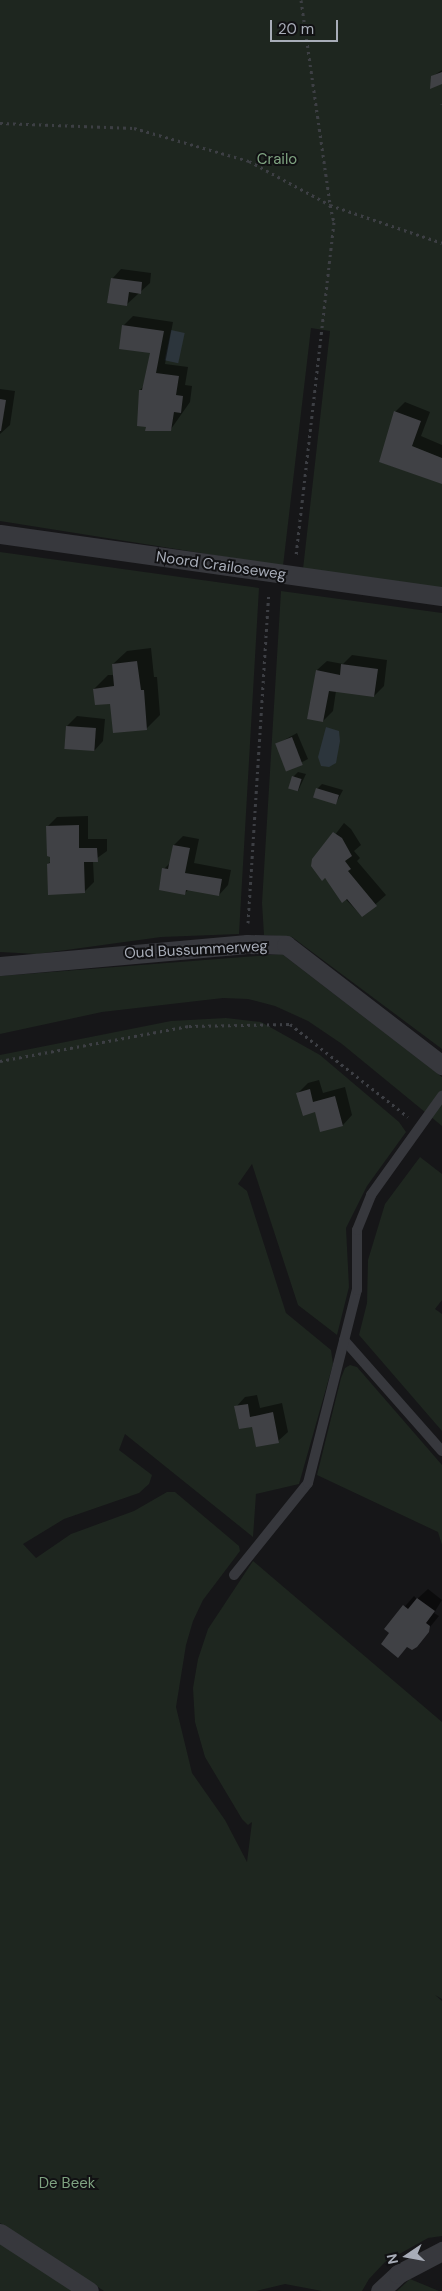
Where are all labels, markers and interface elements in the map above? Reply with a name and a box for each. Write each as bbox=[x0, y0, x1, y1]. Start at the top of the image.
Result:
scale bar bbox=[272, 10, 340, 42]
text: 20 m bbox=[278, 19, 314, 39]
park label: Crailo bbox=[257, 151, 297, 169]
street label: Noord Crailoseweg bbox=[155, 548, 287, 584]
street label: Oud Bussummerweg bbox=[124, 937, 268, 963]
park label: De Beek bbox=[39, 2175, 95, 2193]
north arrow bbox=[382, 2231, 432, 2281]
text: N bbox=[382, 2252, 402, 2266]

